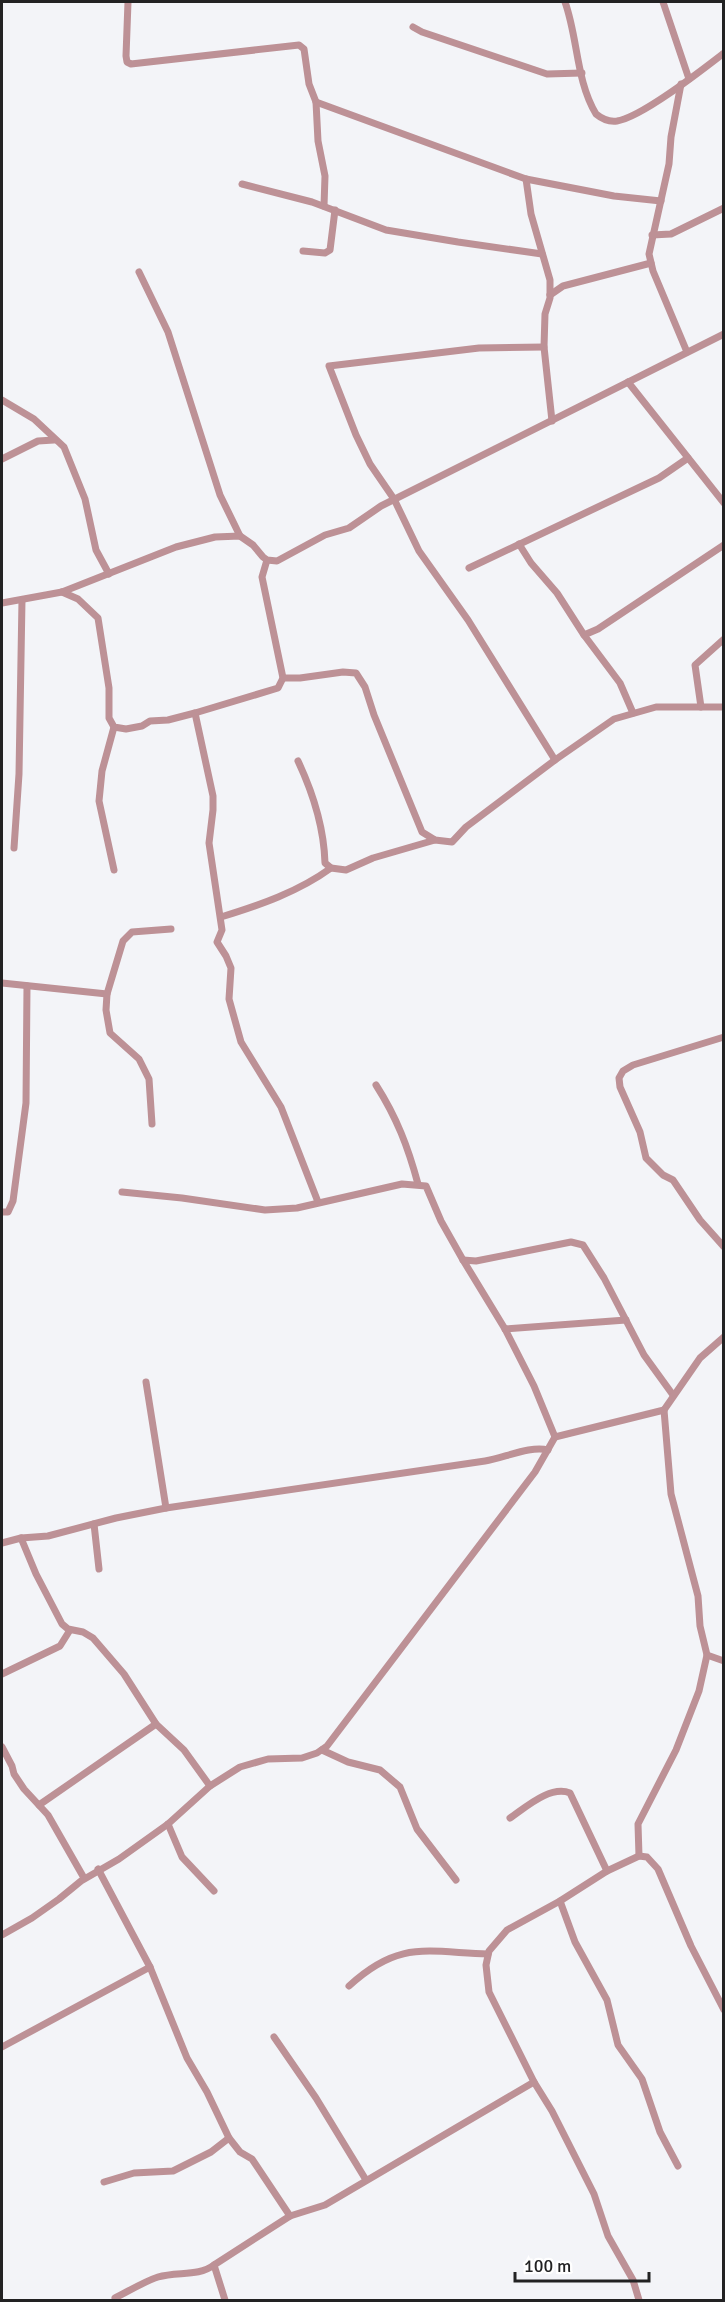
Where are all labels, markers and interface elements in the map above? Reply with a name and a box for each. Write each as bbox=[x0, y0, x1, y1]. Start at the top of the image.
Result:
scale bar bbox=[515, 2245, 648, 2283]
text: 100 m bbox=[524, 2255, 571, 2277]

